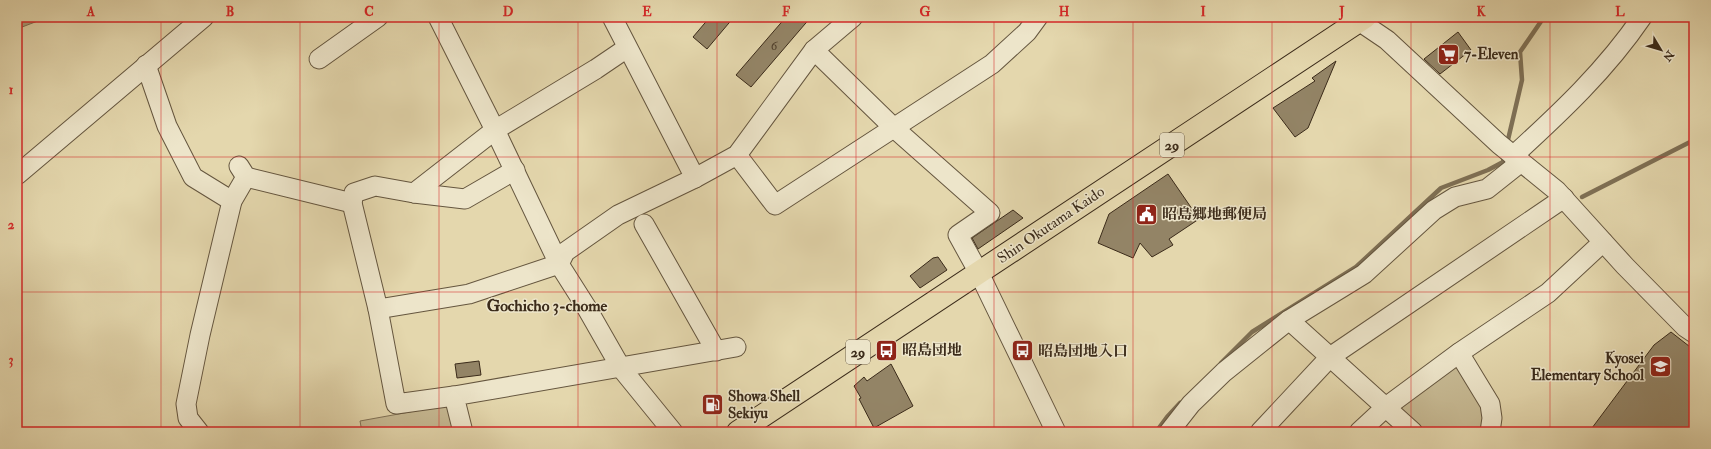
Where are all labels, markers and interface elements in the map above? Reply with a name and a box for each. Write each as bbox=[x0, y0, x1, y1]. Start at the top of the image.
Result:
text: A bbox=[86, 4, 96, 20]
text: B bbox=[226, 4, 234, 20]
text: C bbox=[364, 4, 374, 20]
text: D bbox=[503, 4, 514, 20]
text: E bbox=[642, 4, 652, 20]
text: F bbox=[782, 4, 791, 20]
text: G bbox=[920, 4, 931, 20]
text: H bbox=[1059, 4, 1070, 20]
text: I bbox=[1200, 4, 1206, 20]
text: J bbox=[1338, 4, 1345, 21]
text: K bbox=[1476, 4, 1486, 20]
text: L bbox=[1615, 4, 1625, 20]
north arrow bbox=[1641, 30, 1681, 70]
house number: 6 bbox=[771, 38, 779, 54]
supermarket icon: 7-Eleven bbox=[1435, 41, 1461, 67]
place label: 7-Eleven bbox=[1464, 45, 1519, 64]
text: N bbox=[1660, 47, 1677, 65]
text: 1 bbox=[9, 82, 14, 98]
road number: 29 bbox=[1160, 133, 1184, 157]
street label: Shin Okutama Kaido bbox=[994, 182, 1108, 268]
public building icon: 昭島郷地郵便局 bbox=[1133, 201, 1159, 227]
place label: 昭島郷地郵便局 bbox=[1162, 205, 1267, 224]
text: 2 bbox=[8, 217, 15, 233]
district label: Gochicho 3-chome bbox=[487, 296, 608, 316]
bus stop icon: 昭島団地 bbox=[874, 337, 900, 363]
bus stop icon: 昭島団地入口 bbox=[1009, 338, 1035, 364]
road number: 29 bbox=[846, 340, 870, 364]
place label: 昭島団地 bbox=[902, 341, 962, 360]
place label: 昭島団地入口 bbox=[1038, 342, 1128, 361]
place label: Kyosei Elementary School bbox=[1531, 349, 1644, 386]
text: 3 bbox=[9, 352, 14, 368]
school or university icon: Kyosei Elementary School bbox=[1647, 354, 1673, 380]
place label: Showa Shell Sekiyu bbox=[728, 387, 800, 424]
fuel station icon: Showa Shell Sekiyu bbox=[700, 392, 726, 418]

